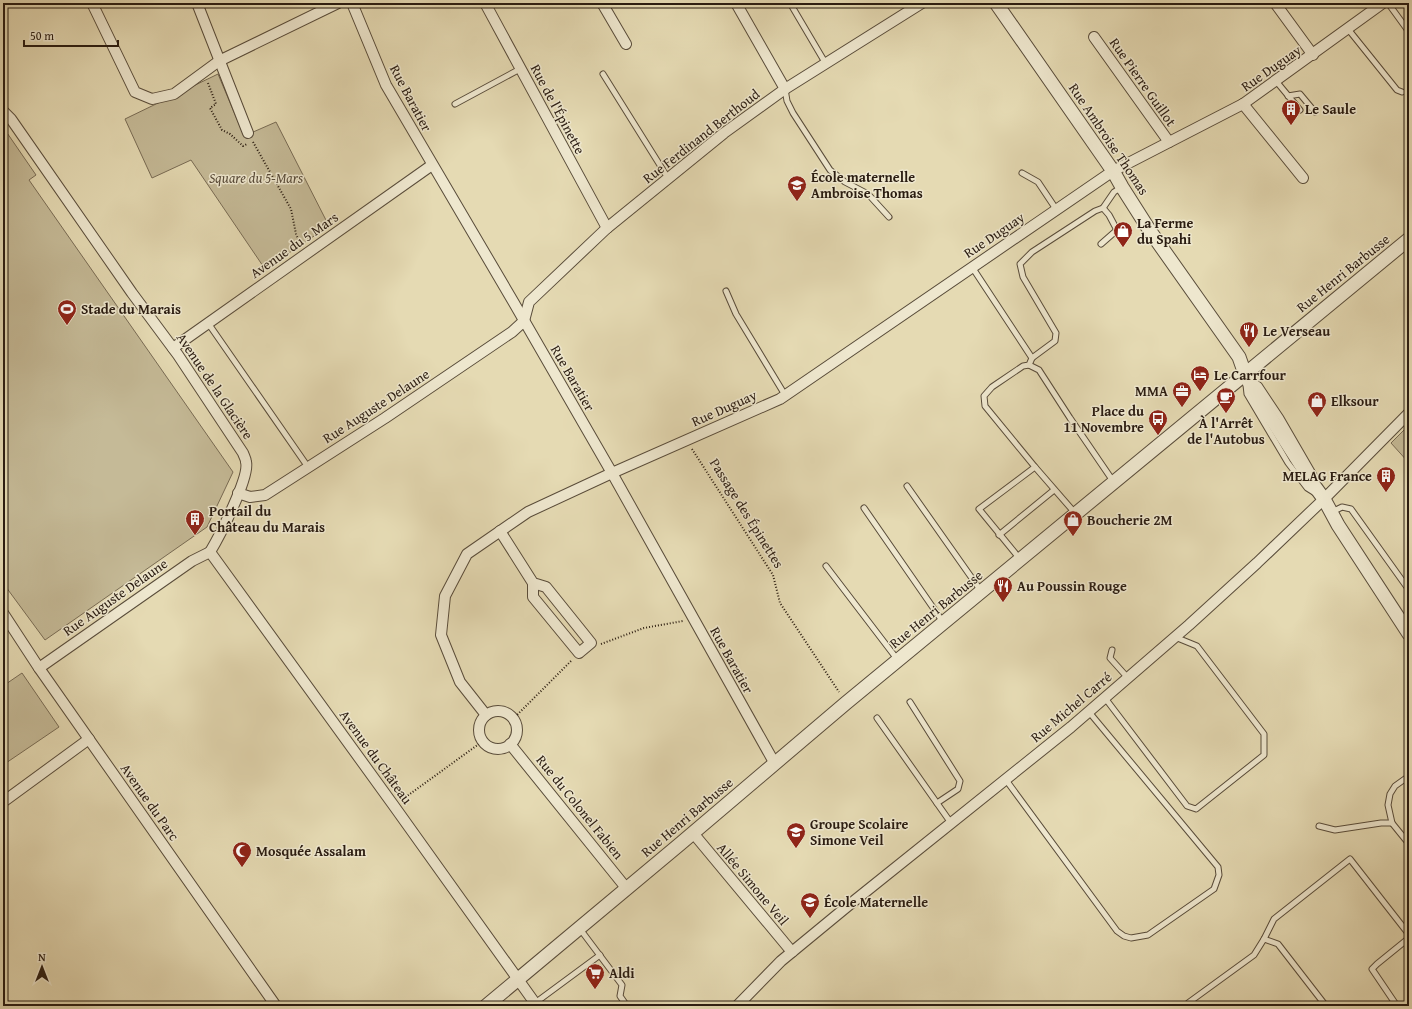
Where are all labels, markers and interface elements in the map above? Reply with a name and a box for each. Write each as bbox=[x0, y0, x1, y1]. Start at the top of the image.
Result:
scale bar bbox=[24, 22, 118, 48]
text: 50 m bbox=[30, 27, 54, 44]
street label: Rue Pierre Guillot bbox=[1105, 34, 1181, 130]
street label: Rue Duguay bbox=[1237, 40, 1305, 96]
street label: Rue de l'Épinette bbox=[526, 60, 590, 158]
street label: Rue Baratier bbox=[385, 61, 437, 135]
street label: Rue Ambroise Thomas bbox=[1064, 79, 1154, 199]
street label: Rue Ferdinand Berthoud bbox=[638, 84, 764, 188]
building icon: Le Saule bbox=[1280, 98, 1302, 126]
place label: Le Saule bbox=[1305, 99, 1356, 119]
place label: École maternelle Ambroise Thomas bbox=[811, 167, 923, 203]
park label: Square du 5-Mars bbox=[209, 168, 303, 188]
school or university icon: École maternelle Ambroise Thomas bbox=[786, 174, 808, 202]
street label: Avenue du 5 Mars bbox=[246, 207, 342, 283]
street label: Rue Duguay bbox=[960, 207, 1028, 263]
place label: La Ferme du Spahi bbox=[1137, 213, 1194, 249]
shop icon: La Ferme du Spahi bbox=[1112, 220, 1134, 248]
street label: Rue Henri Barbusse bbox=[1292, 229, 1394, 317]
sports icon: Stade du Marais bbox=[56, 298, 78, 326]
place label: Stade du Marais bbox=[81, 299, 181, 319]
restaurant icon: Le Verseau bbox=[1238, 320, 1260, 348]
place label: Le Verseau bbox=[1263, 321, 1330, 341]
street label: Avenue de la Glacière bbox=[172, 329, 258, 444]
street label: Rue Baratier bbox=[546, 341, 600, 415]
street label: Rue Auguste Delaune bbox=[319, 364, 434, 448]
hotel icon: Le Carrfour bbox=[1189, 364, 1211, 392]
place label: Le Carrfour bbox=[1214, 365, 1287, 385]
office icon: MMA bbox=[1171, 380, 1193, 408]
place label: MMA bbox=[1135, 381, 1168, 401]
street label: Rue Duguay bbox=[688, 385, 760, 431]
cafe icon: À l'Arrêt de l'Autobus bbox=[1215, 386, 1237, 414]
shop icon: Elksour bbox=[1306, 390, 1328, 418]
place label: Elksour bbox=[1331, 391, 1379, 411]
place label: Place du 11 Novembre bbox=[1063, 401, 1144, 437]
bus stop icon: Place du 11 Novembre bbox=[1147, 408, 1169, 436]
place label: À l'Arrêt de l'Autobus bbox=[1187, 413, 1265, 449]
street label: Passage des Épinettes bbox=[705, 454, 789, 572]
building icon: MELAG France bbox=[1375, 465, 1397, 493]
place label: MELAG France bbox=[1283, 466, 1372, 486]
place label: Portail du Château du Marais bbox=[209, 501, 325, 537]
building icon: Portail du Château du Marais bbox=[184, 508, 206, 536]
shop icon: Boucherie 2M bbox=[1062, 509, 1084, 537]
place label: Boucherie 2M bbox=[1087, 510, 1173, 530]
street label: Rue Auguste Delaune bbox=[59, 553, 172, 641]
street label: Rue Henri Barbusse bbox=[885, 565, 987, 653]
restaurant icon: Au Poussin Rouge bbox=[992, 575, 1014, 603]
place label: Au Poussin Rouge bbox=[1017, 576, 1127, 596]
street label: Rue Baratier bbox=[705, 623, 759, 697]
street label: Rue Michel Carré bbox=[1026, 667, 1116, 747]
street label: Avenue du Château bbox=[335, 706, 417, 809]
street label: Rue du Colonel Fabien bbox=[532, 751, 629, 864]
street label: Avenue du Parc bbox=[116, 759, 184, 845]
street label: Rue Henri Barbusse bbox=[637, 772, 738, 862]
place label: Groupe Scolaire Simone Veil bbox=[810, 814, 908, 850]
school or university icon: Groupe Scolaire Simone Veil bbox=[785, 821, 807, 849]
street label: Allée Simone Veil bbox=[712, 838, 794, 930]
mosque icon: Mosquée Assalam bbox=[231, 840, 253, 868]
place label: Mosquée Assalam bbox=[256, 841, 366, 861]
school or university icon: École Maternelle bbox=[799, 891, 821, 919]
place label: École Maternelle bbox=[824, 892, 928, 912]
north arrow bbox=[22, 947, 62, 987]
text: N bbox=[38, 949, 46, 965]
supermarket icon: Aldi bbox=[584, 962, 606, 990]
place label: Aldi bbox=[609, 963, 635, 983]

